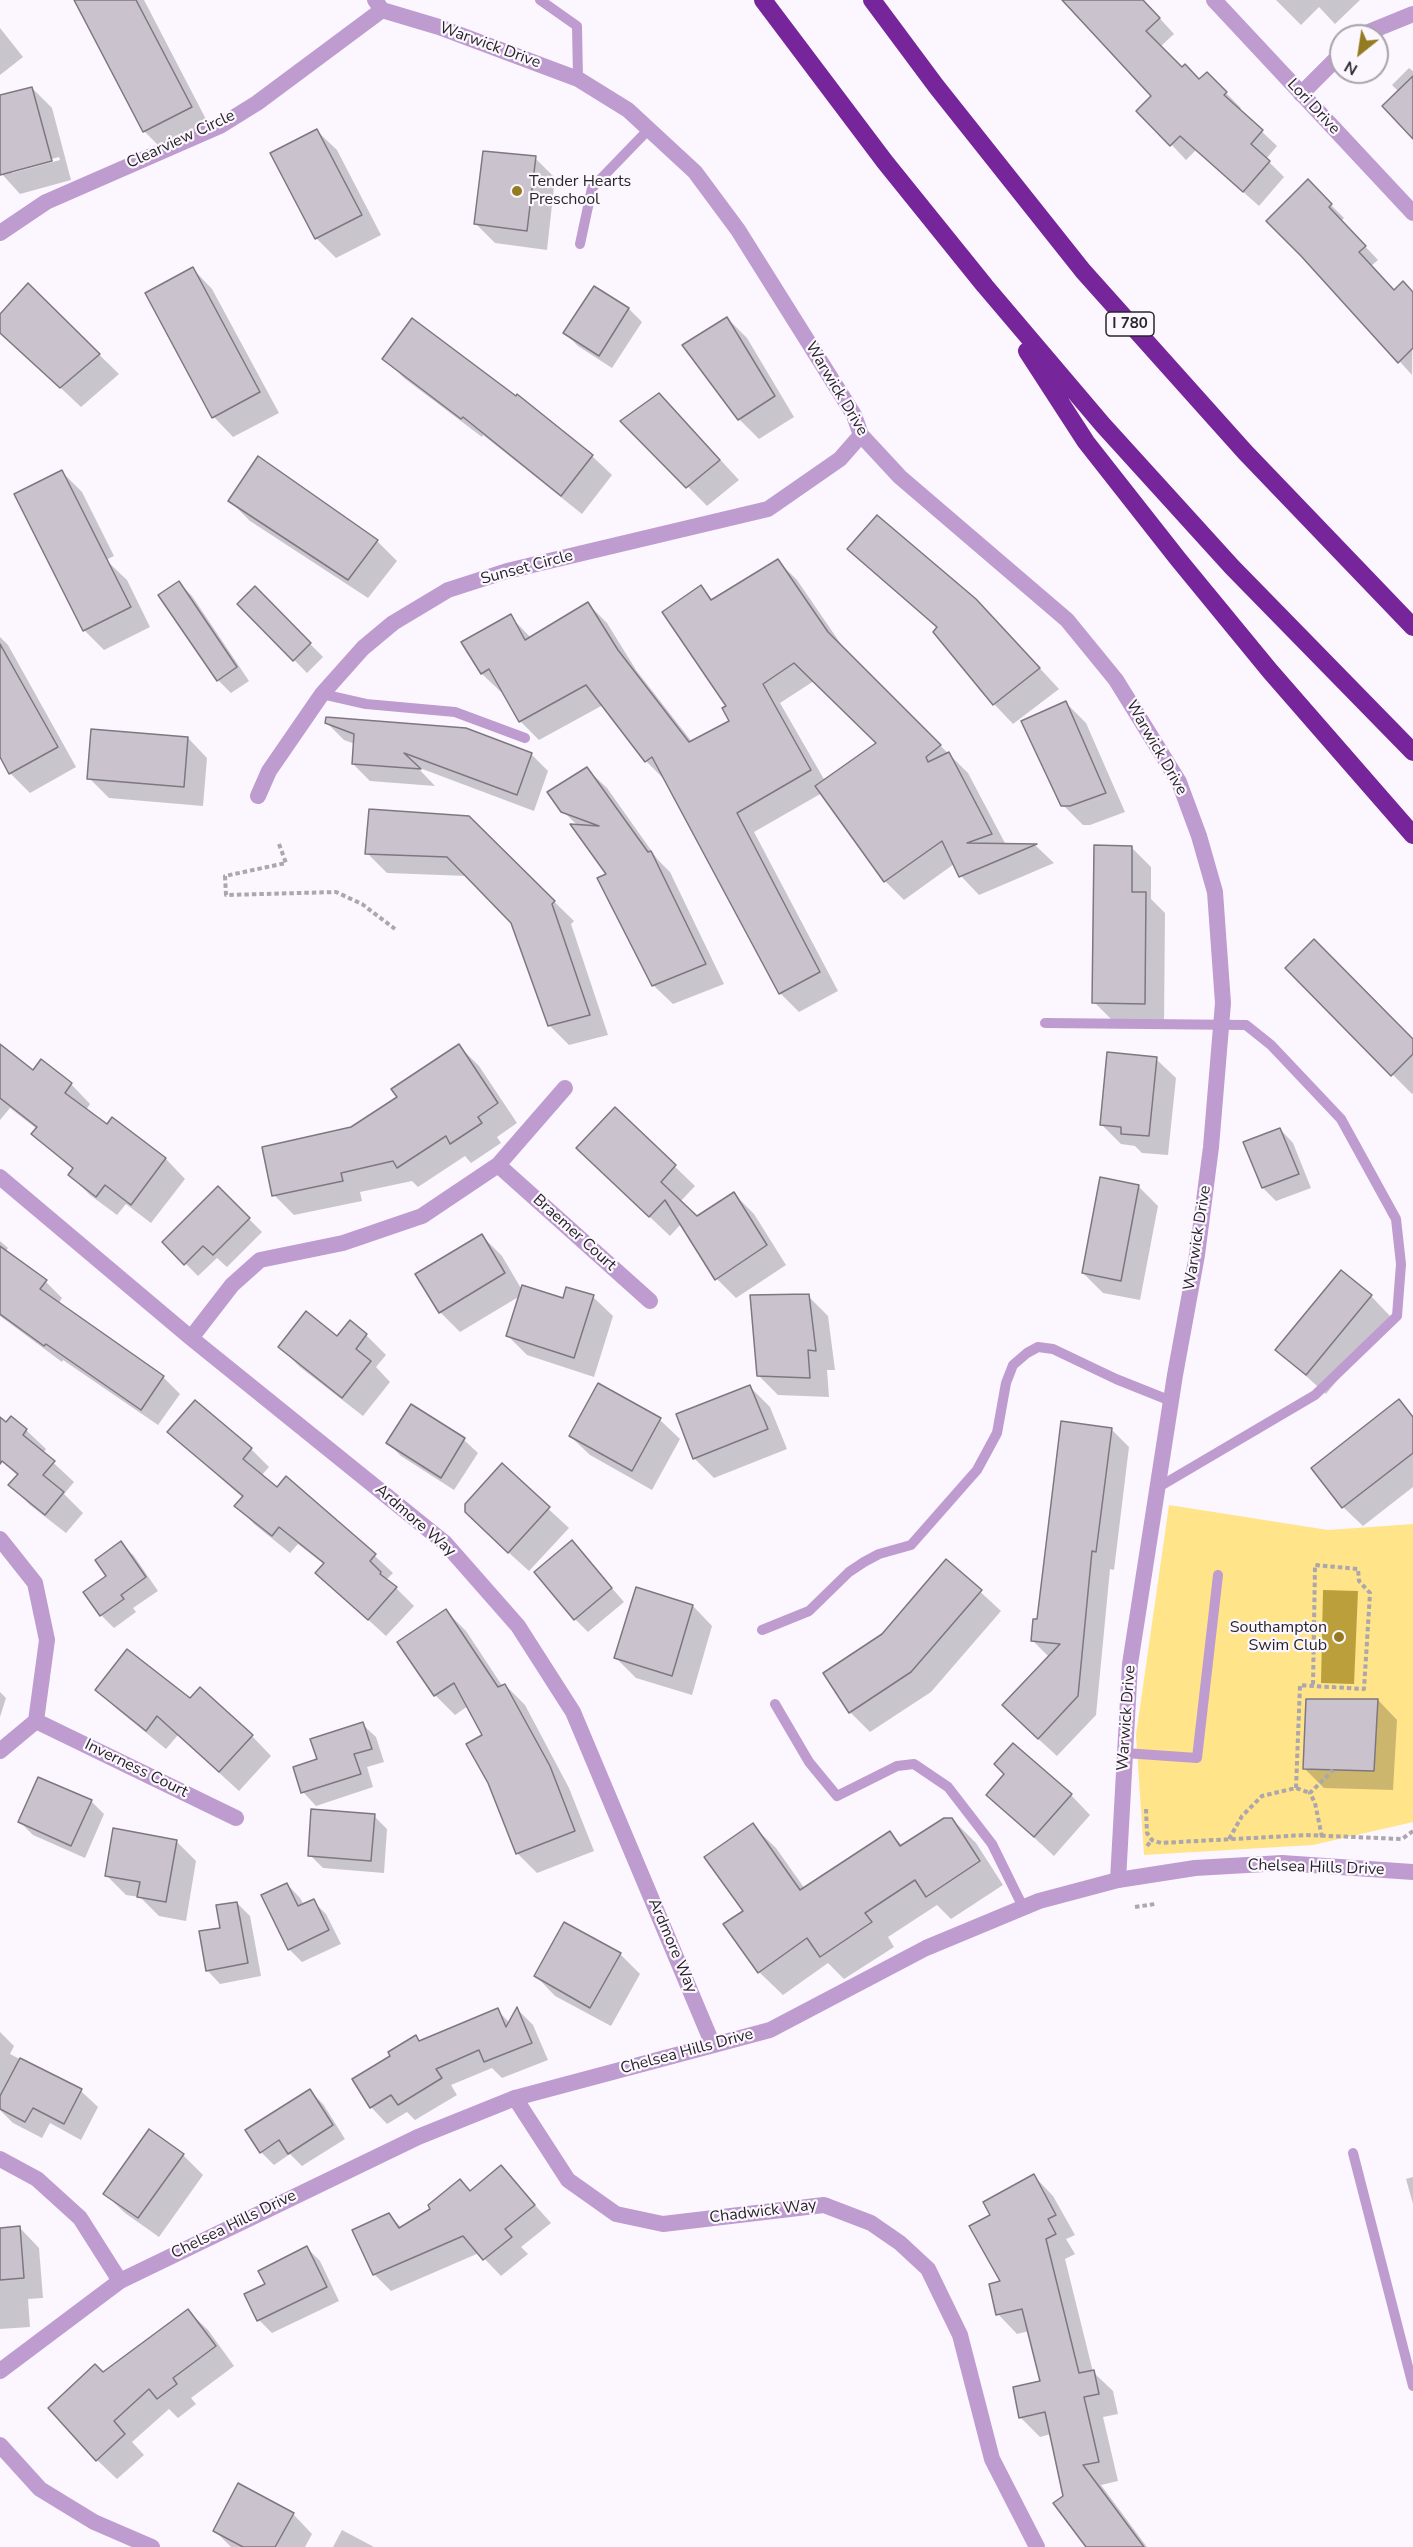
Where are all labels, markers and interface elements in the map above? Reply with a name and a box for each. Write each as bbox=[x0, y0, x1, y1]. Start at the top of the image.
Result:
street label: Warwick Drive bbox=[437, 19, 543, 73]
north arrow bbox=[1329, 24, 1389, 84]
text: N bbox=[1340, 55, 1362, 80]
street label: Lori Drive bbox=[1282, 75, 1344, 139]
street label: Clearview Circle bbox=[124, 107, 238, 173]
place label: Tender Hearts Preschool bbox=[529, 172, 631, 210]
marker: Tender Hearts Preschool bbox=[510, 184, 524, 198]
road number: I 780 bbox=[1106, 312, 1154, 336]
street label: Warwick Drive bbox=[800, 339, 872, 439]
street label: Sunset Circle bbox=[479, 546, 575, 590]
street label: Warwick Drive bbox=[1121, 697, 1191, 799]
street label: Warwick Drive bbox=[1180, 1184, 1216, 1292]
street label: Braemer Court bbox=[528, 1191, 620, 1275]
street label: Ardmore Way bbox=[371, 1481, 459, 1561]
place label: Southampton Swim Club bbox=[1230, 1618, 1327, 1656]
marker: Southampton Swim Club bbox=[1332, 1630, 1346, 1644]
street label: Warwick Drive bbox=[1114, 1664, 1140, 1772]
street label: Inverness Court bbox=[81, 1736, 191, 1802]
street label: Chelsea Hills Drive bbox=[1247, 1856, 1385, 1880]
street label: Ardmore Way bbox=[643, 1896, 701, 1996]
street label: Chelsea Hills Drive bbox=[618, 2025, 756, 2079]
street label: Chelsea Hills Drive bbox=[168, 2186, 300, 2264]
street label: Chadwick Way bbox=[708, 2196, 818, 2228]

